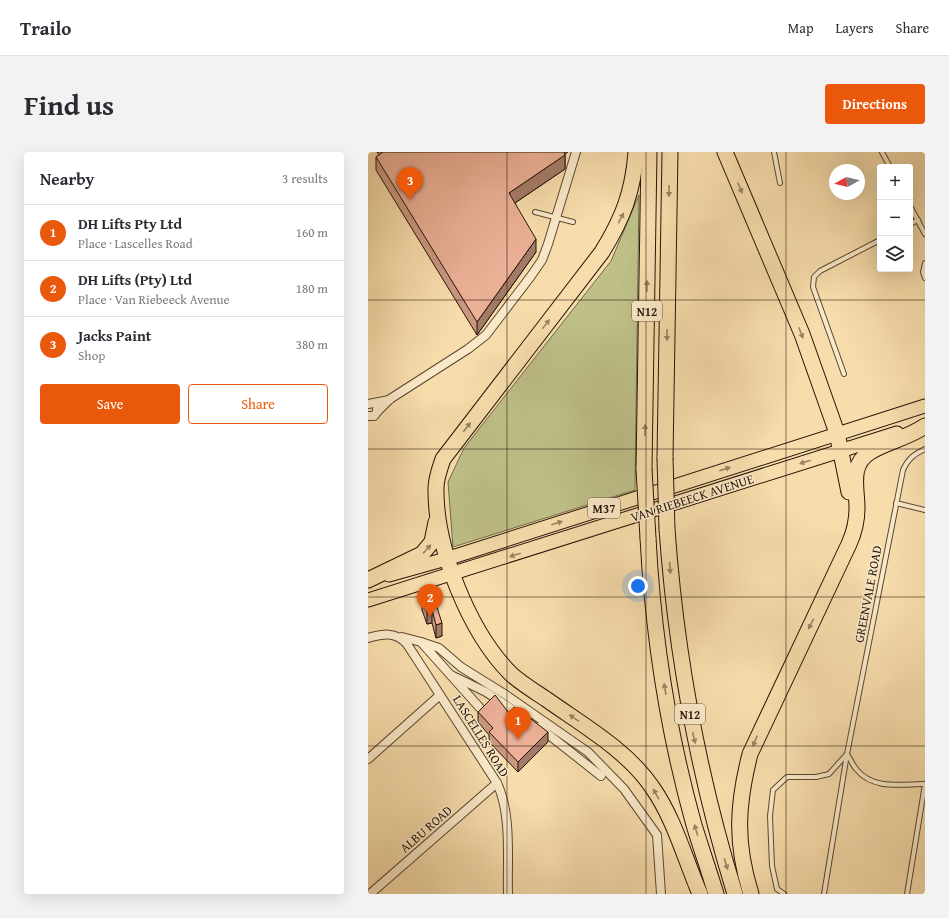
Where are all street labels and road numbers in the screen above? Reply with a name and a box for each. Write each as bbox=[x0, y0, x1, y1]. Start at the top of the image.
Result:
road number: N12 bbox=[632, 301, 662, 321]
street label: VAN RIEBEECK AVENUE bbox=[628, 469, 756, 527]
road number: M37 bbox=[588, 498, 620, 518]
street label: GREENVALE ROAD bbox=[849, 544, 887, 644]
street label: LASCELLES ROAD bbox=[448, 691, 514, 781]
road number: N12 bbox=[675, 704, 705, 724]
street label: ALBU ROAD bbox=[396, 801, 456, 857]

